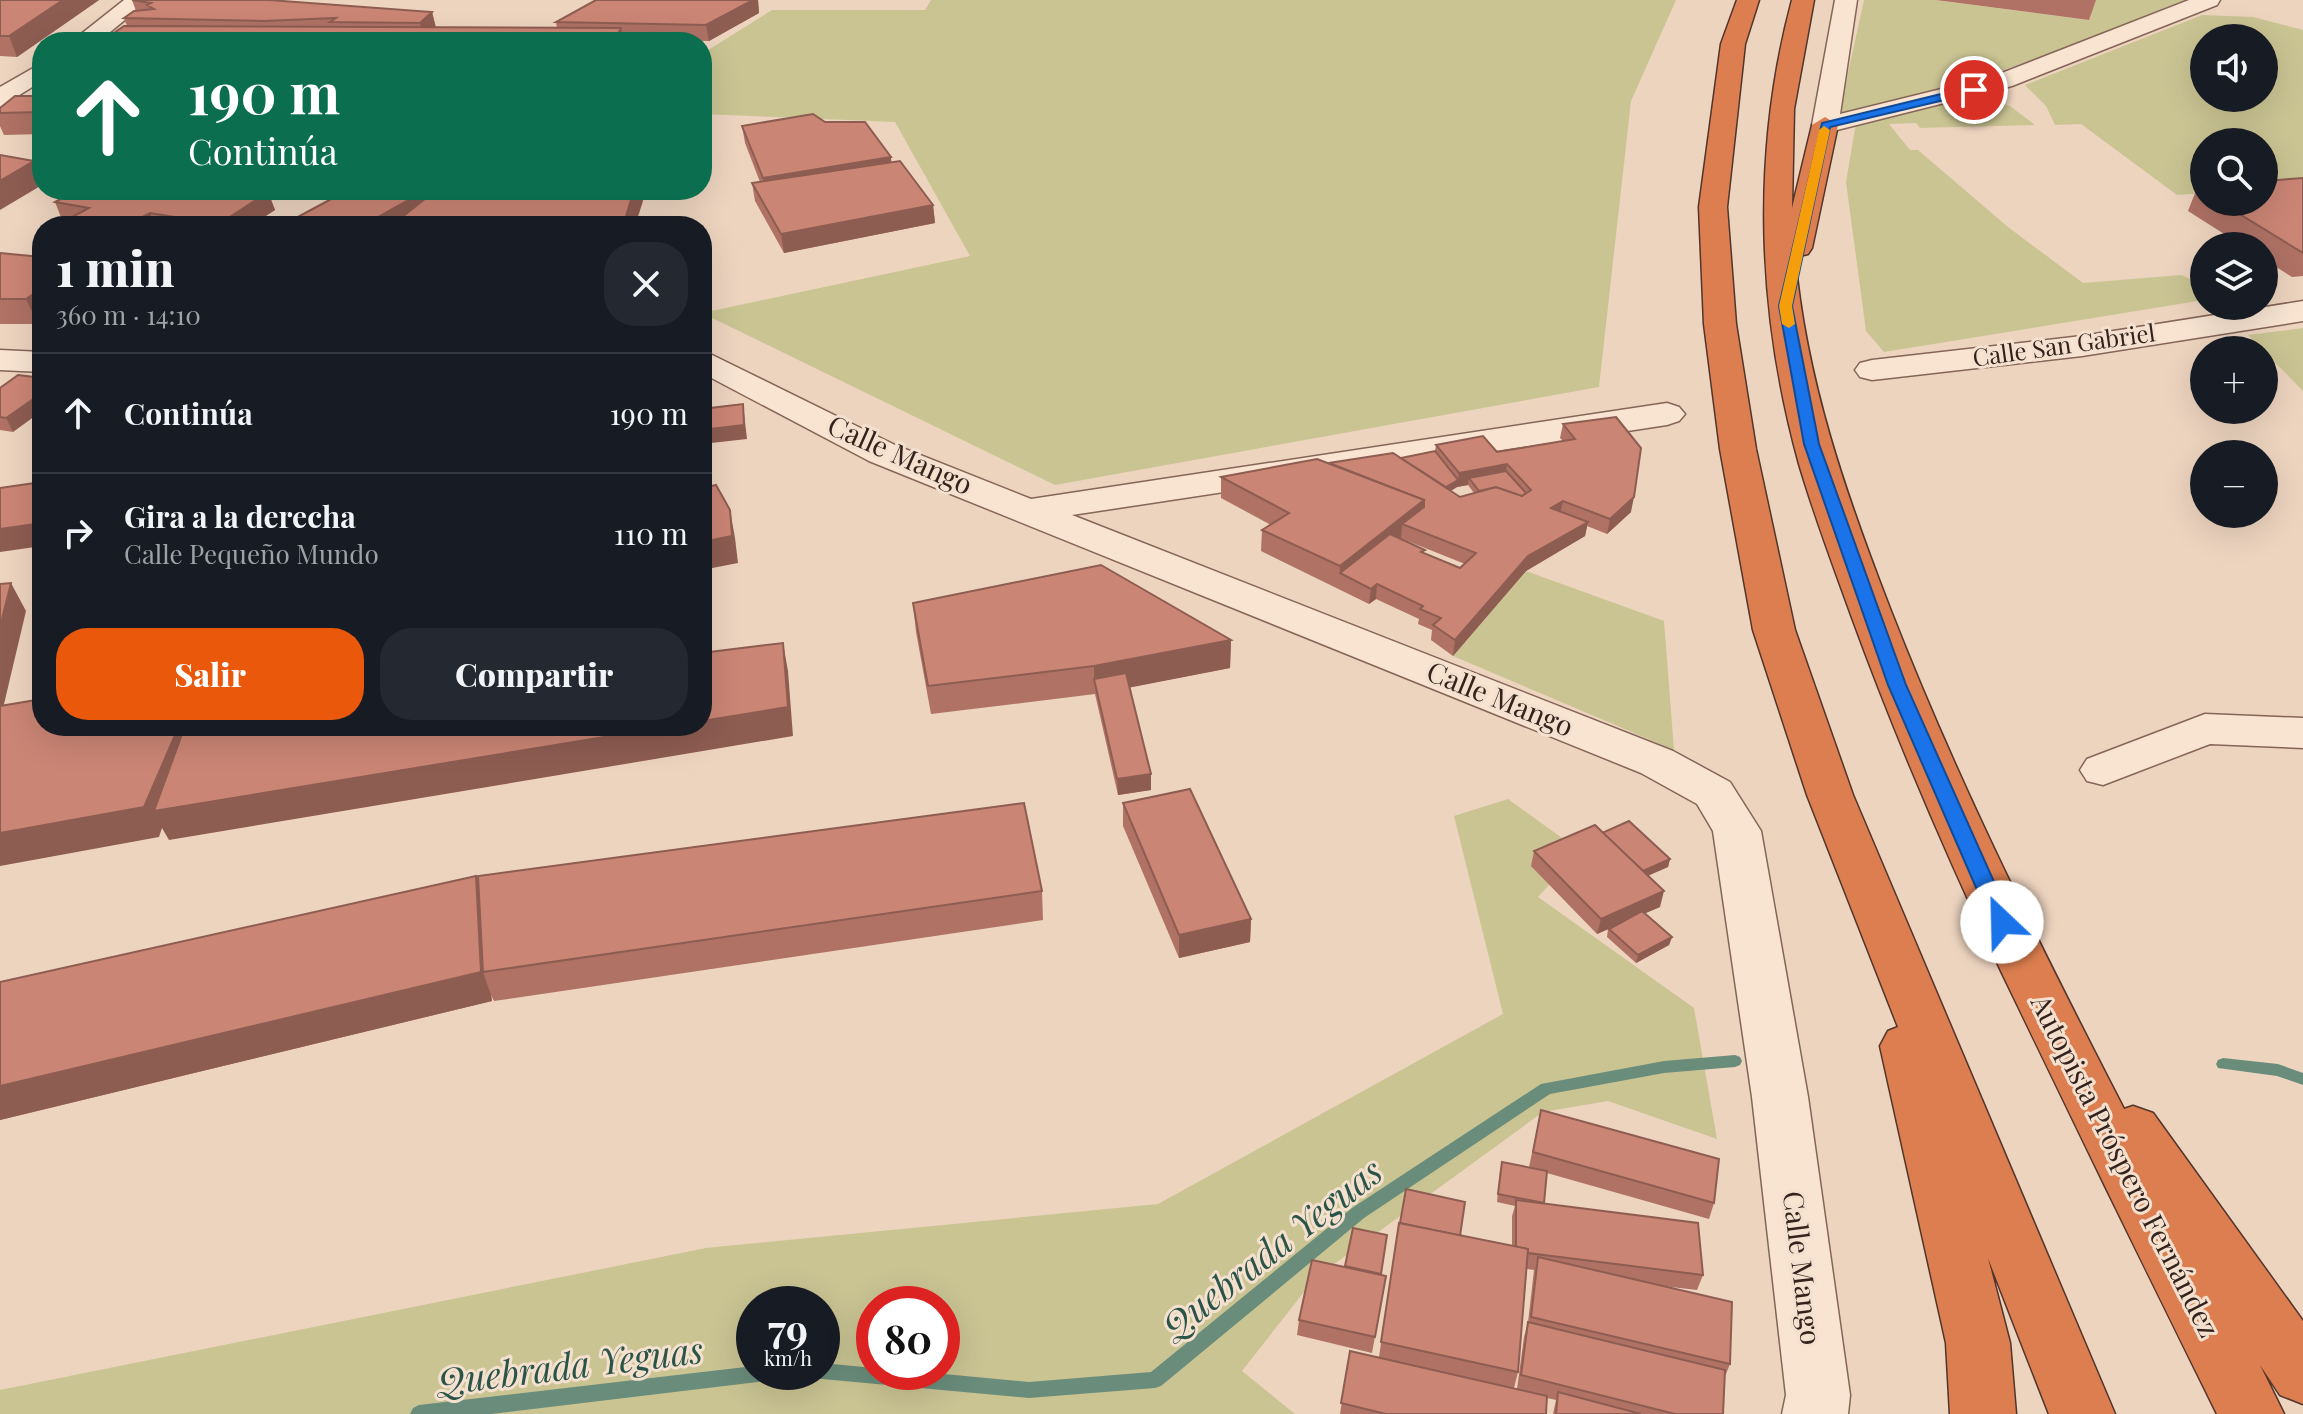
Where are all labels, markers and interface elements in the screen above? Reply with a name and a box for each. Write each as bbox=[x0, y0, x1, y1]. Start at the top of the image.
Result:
map controls bbox=[2190, 24, 2278, 528]
button: sound bbox=[2190, 24, 2278, 112]
text: 190 m bbox=[188, 54, 340, 129]
pin bbox=[1940, 56, 2008, 124]
icon: ahead bbox=[56, 64, 160, 168]
icon: arrive bbox=[1952, 68, 1996, 112]
text: Continúa bbox=[188, 126, 338, 174]
button: search bbox=[2190, 128, 2278, 216]
button: layers bbox=[2190, 232, 2278, 320]
text: 1 min bbox=[56, 235, 174, 299]
button: close bbox=[604, 242, 688, 326]
text: 360 m · 14:10 bbox=[56, 297, 201, 332]
street label: Calle San Gabriel bbox=[1970, 315, 2157, 373]
button: + bbox=[2190, 336, 2278, 424]
icon: ahead bbox=[56, 391, 100, 435]
text: Continúa bbox=[124, 393, 253, 433]
text: 190 m bbox=[610, 393, 688, 433]
street label: Calle Mango bbox=[822, 405, 979, 502]
button: − bbox=[2190, 440, 2278, 528]
text: Gira a la derecha bbox=[124, 496, 356, 536]
icon: right bbox=[56, 511, 100, 555]
text: 110 m bbox=[614, 513, 688, 553]
text: Calle Pequeño Mundo bbox=[124, 536, 379, 571]
button: Salir bbox=[56, 628, 364, 720]
button: Compartir bbox=[380, 628, 688, 720]
street label: Calle Mango bbox=[1422, 652, 1579, 744]
position arrow bbox=[1960, 880, 2044, 964]
street label: Autopista Próspero Fernández bbox=[2023, 987, 2229, 1343]
water label: Quebrada Yeguas bbox=[1149, 1146, 1391, 1350]
street label: Calle Mango bbox=[1776, 1189, 1831, 1347]
speed limit sign: 80 bbox=[856, 1286, 960, 1390]
text: 79 bbox=[768, 1301, 808, 1354]
water label: Quebrada Yeguas bbox=[432, 1324, 706, 1404]
text: km/h bbox=[764, 1344, 812, 1371]

